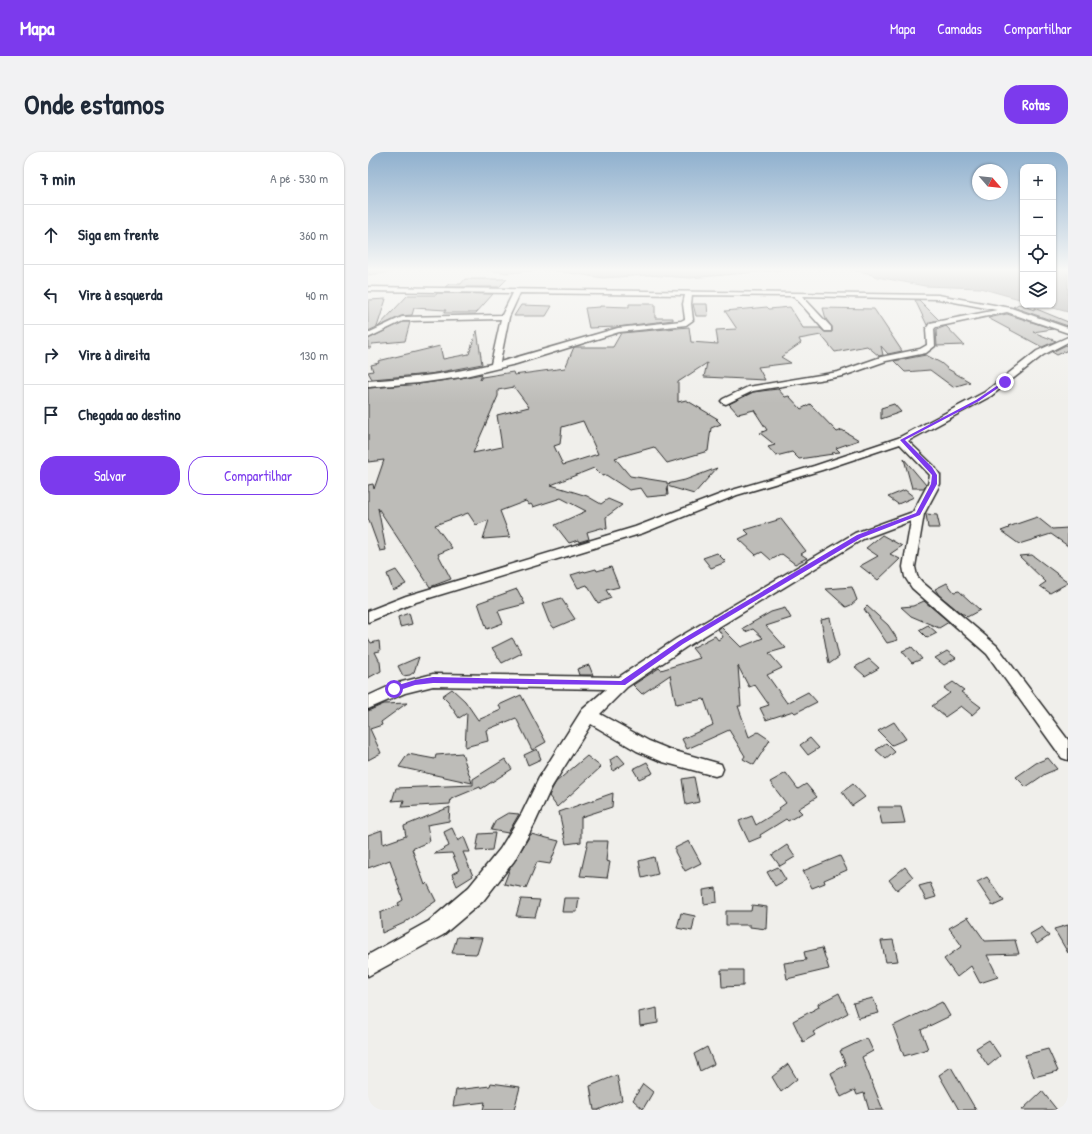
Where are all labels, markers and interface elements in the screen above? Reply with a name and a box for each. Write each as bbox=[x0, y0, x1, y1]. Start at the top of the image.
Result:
text: Mapa bbox=[20, 15, 54, 41]
text: Mapa bbox=[890, 19, 915, 38]
text: Camadas bbox=[937, 19, 982, 38]
text: Compartilhar bbox=[1004, 19, 1072, 38]
text: Onde estamos bbox=[24, 85, 164, 123]
button: Rotas bbox=[1004, 85, 1068, 124]
north arrow bbox=[972, 164, 1008, 200]
map controls bbox=[1020, 164, 1056, 308]
button: + bbox=[1020, 164, 1056, 200]
text: 7 min bbox=[40, 167, 75, 190]
text: A pé · 530 m bbox=[270, 169, 328, 187]
button: − bbox=[1020, 200, 1056, 236]
icon: ahead bbox=[40, 224, 62, 246]
text: Siga em frente bbox=[78, 224, 159, 245]
text: 360 m bbox=[299, 226, 328, 244]
button: locate bbox=[1020, 236, 1056, 272]
button: layers bbox=[1020, 272, 1056, 308]
icon: left bbox=[40, 284, 62, 306]
text: Vire à esquerda bbox=[78, 284, 162, 305]
text: 40 m bbox=[305, 286, 328, 304]
icon: right bbox=[40, 344, 62, 366]
text: Vire à direita bbox=[78, 344, 150, 365]
text: 130 m bbox=[300, 346, 328, 364]
route end bbox=[996, 373, 1014, 391]
icon: arrive bbox=[40, 404, 62, 426]
text: Chegada ao destino bbox=[78, 404, 181, 425]
button: Salvar bbox=[40, 456, 180, 495]
button: Compartilhar bbox=[188, 456, 328, 495]
route start bbox=[385, 680, 403, 698]

